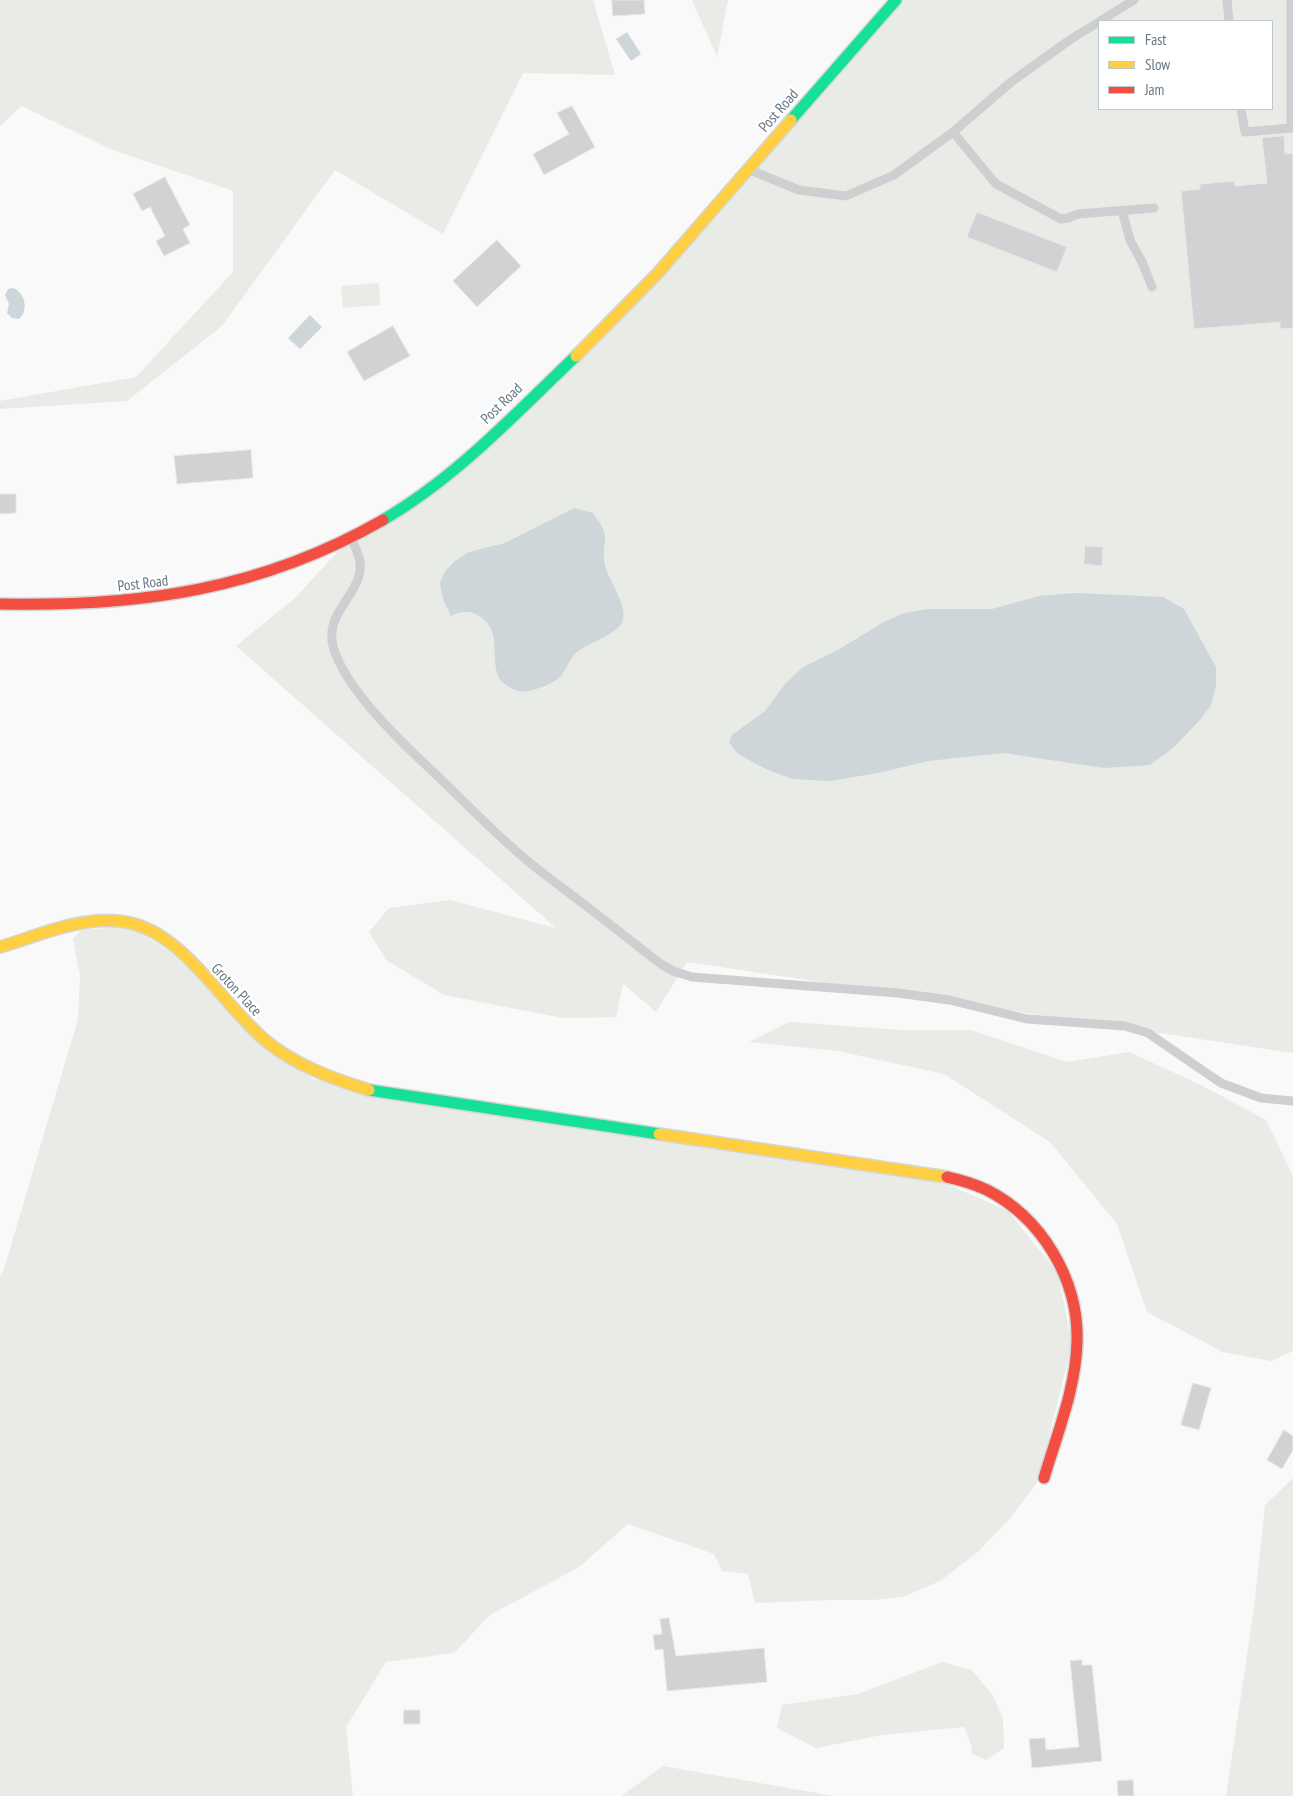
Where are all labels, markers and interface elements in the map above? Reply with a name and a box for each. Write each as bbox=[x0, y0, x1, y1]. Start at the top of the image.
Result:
legend bbox=[1098, 20, 1273, 110]
text: Fast bbox=[1145, 30, 1166, 49]
text: Slow bbox=[1145, 55, 1170, 74]
text: Jam bbox=[1145, 80, 1164, 99]
street label: Post Road bbox=[756, 86, 802, 136]
street label: Post Road bbox=[477, 380, 527, 428]
street label: Post Road bbox=[117, 572, 169, 596]
street label: Groton Place bbox=[207, 960, 265, 1020]

